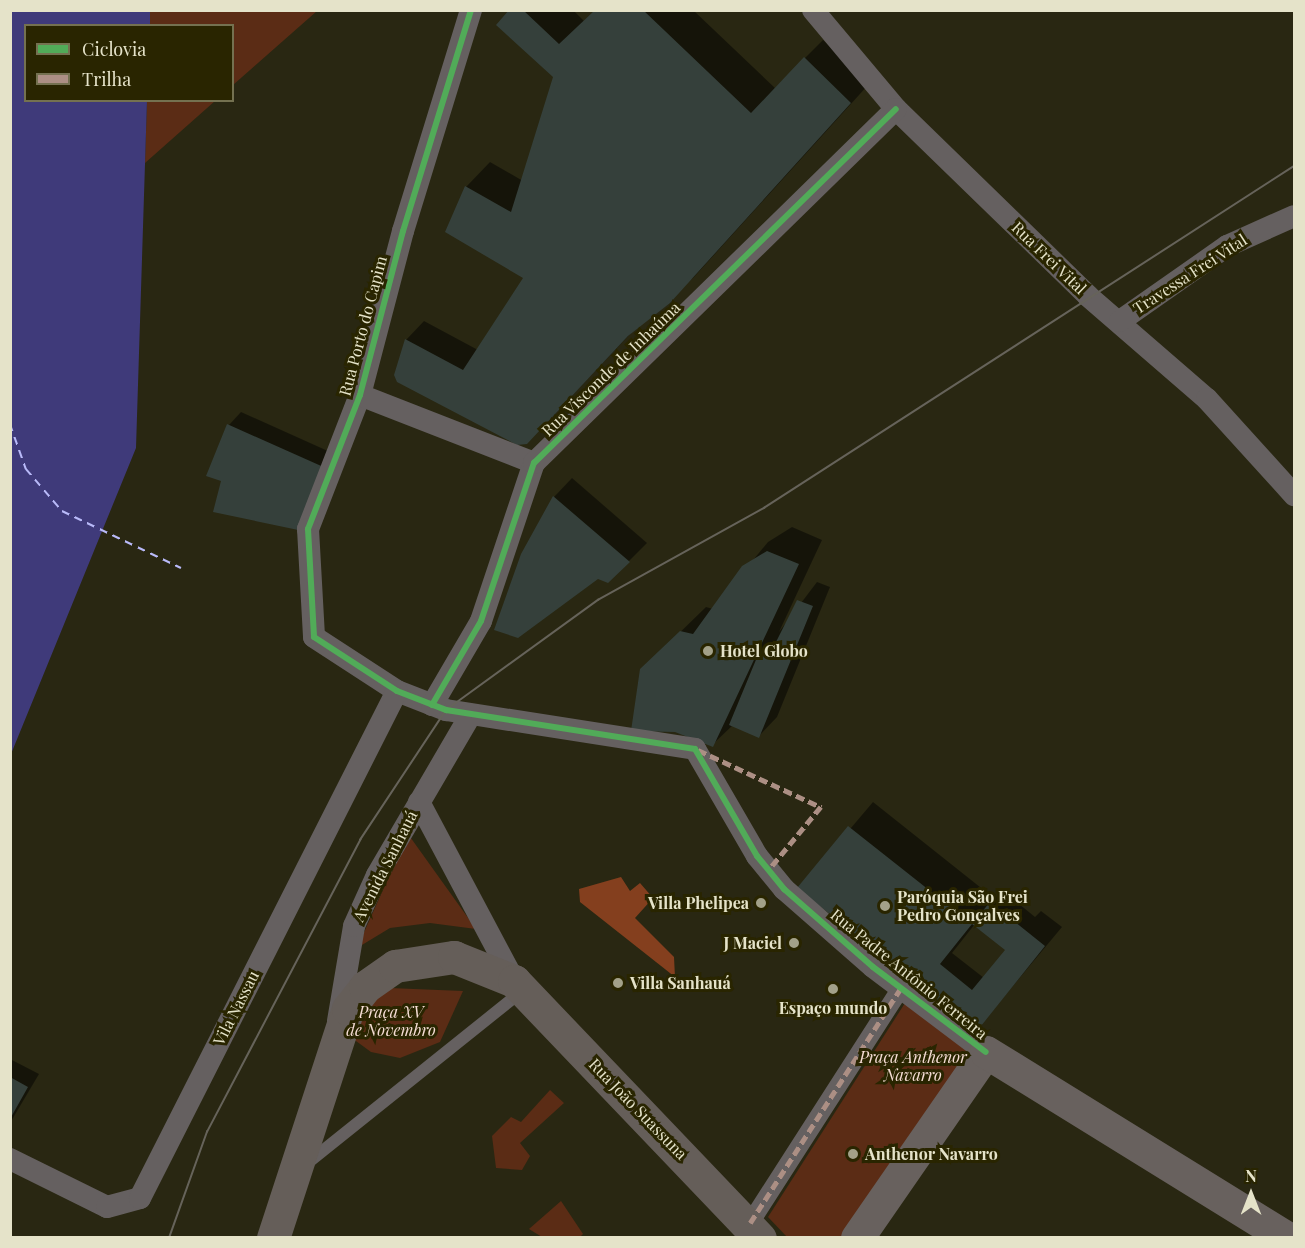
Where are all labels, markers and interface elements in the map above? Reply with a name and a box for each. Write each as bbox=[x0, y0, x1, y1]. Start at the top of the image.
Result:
legend bbox=[24, 24, 234, 102]
text: Ciclovia bbox=[82, 37, 146, 61]
text: Trilha bbox=[82, 67, 131, 91]
street label: Rua Frei Vital bbox=[1008, 217, 1090, 299]
street label: Travessa Frei Vital bbox=[1129, 230, 1251, 318]
street label: Rua Porto do Capim bbox=[335, 254, 391, 398]
street label: Rua Visconde de Inhaúma bbox=[538, 298, 684, 440]
place label: Hotel Globo bbox=[720, 641, 808, 661]
marker: Hotel Globo bbox=[701, 644, 715, 658]
street label: Avenida Sanhauá bbox=[349, 807, 421, 925]
place label: Paróquia São Frei Pedro Gonçalves bbox=[897, 887, 1028, 925]
place label: Villa Phelipea bbox=[648, 893, 749, 913]
marker: Villa Phelipea bbox=[754, 896, 768, 910]
marker: Paróquia São Frei Pedro Gonçalves bbox=[878, 899, 892, 913]
street label: Rua Padre Antônio Ferreira bbox=[827, 905, 991, 1043]
place label: J Maciel bbox=[723, 933, 782, 953]
marker: J Maciel bbox=[787, 936, 801, 950]
street label: Vila Nassau bbox=[209, 967, 263, 1049]
place label: Villa Sanhauá bbox=[630, 973, 731, 993]
marker: Villa Sanhauá bbox=[611, 976, 625, 990]
marker: Espaço mundo bbox=[826, 982, 840, 996]
place label: Espaço mundo bbox=[779, 998, 887, 1018]
park label: Praça XV de Novembro bbox=[346, 1002, 436, 1040]
park label: Praça Anthenor Navarro bbox=[859, 1047, 967, 1085]
street label: Rua João Suassuna bbox=[585, 1054, 691, 1164]
place label: Anthenor Navarro bbox=[865, 1144, 998, 1164]
marker: Anthenor Navarro bbox=[846, 1147, 860, 1161]
north arrow bbox=[1221, 1164, 1281, 1224]
text: N bbox=[1245, 1165, 1257, 1186]

